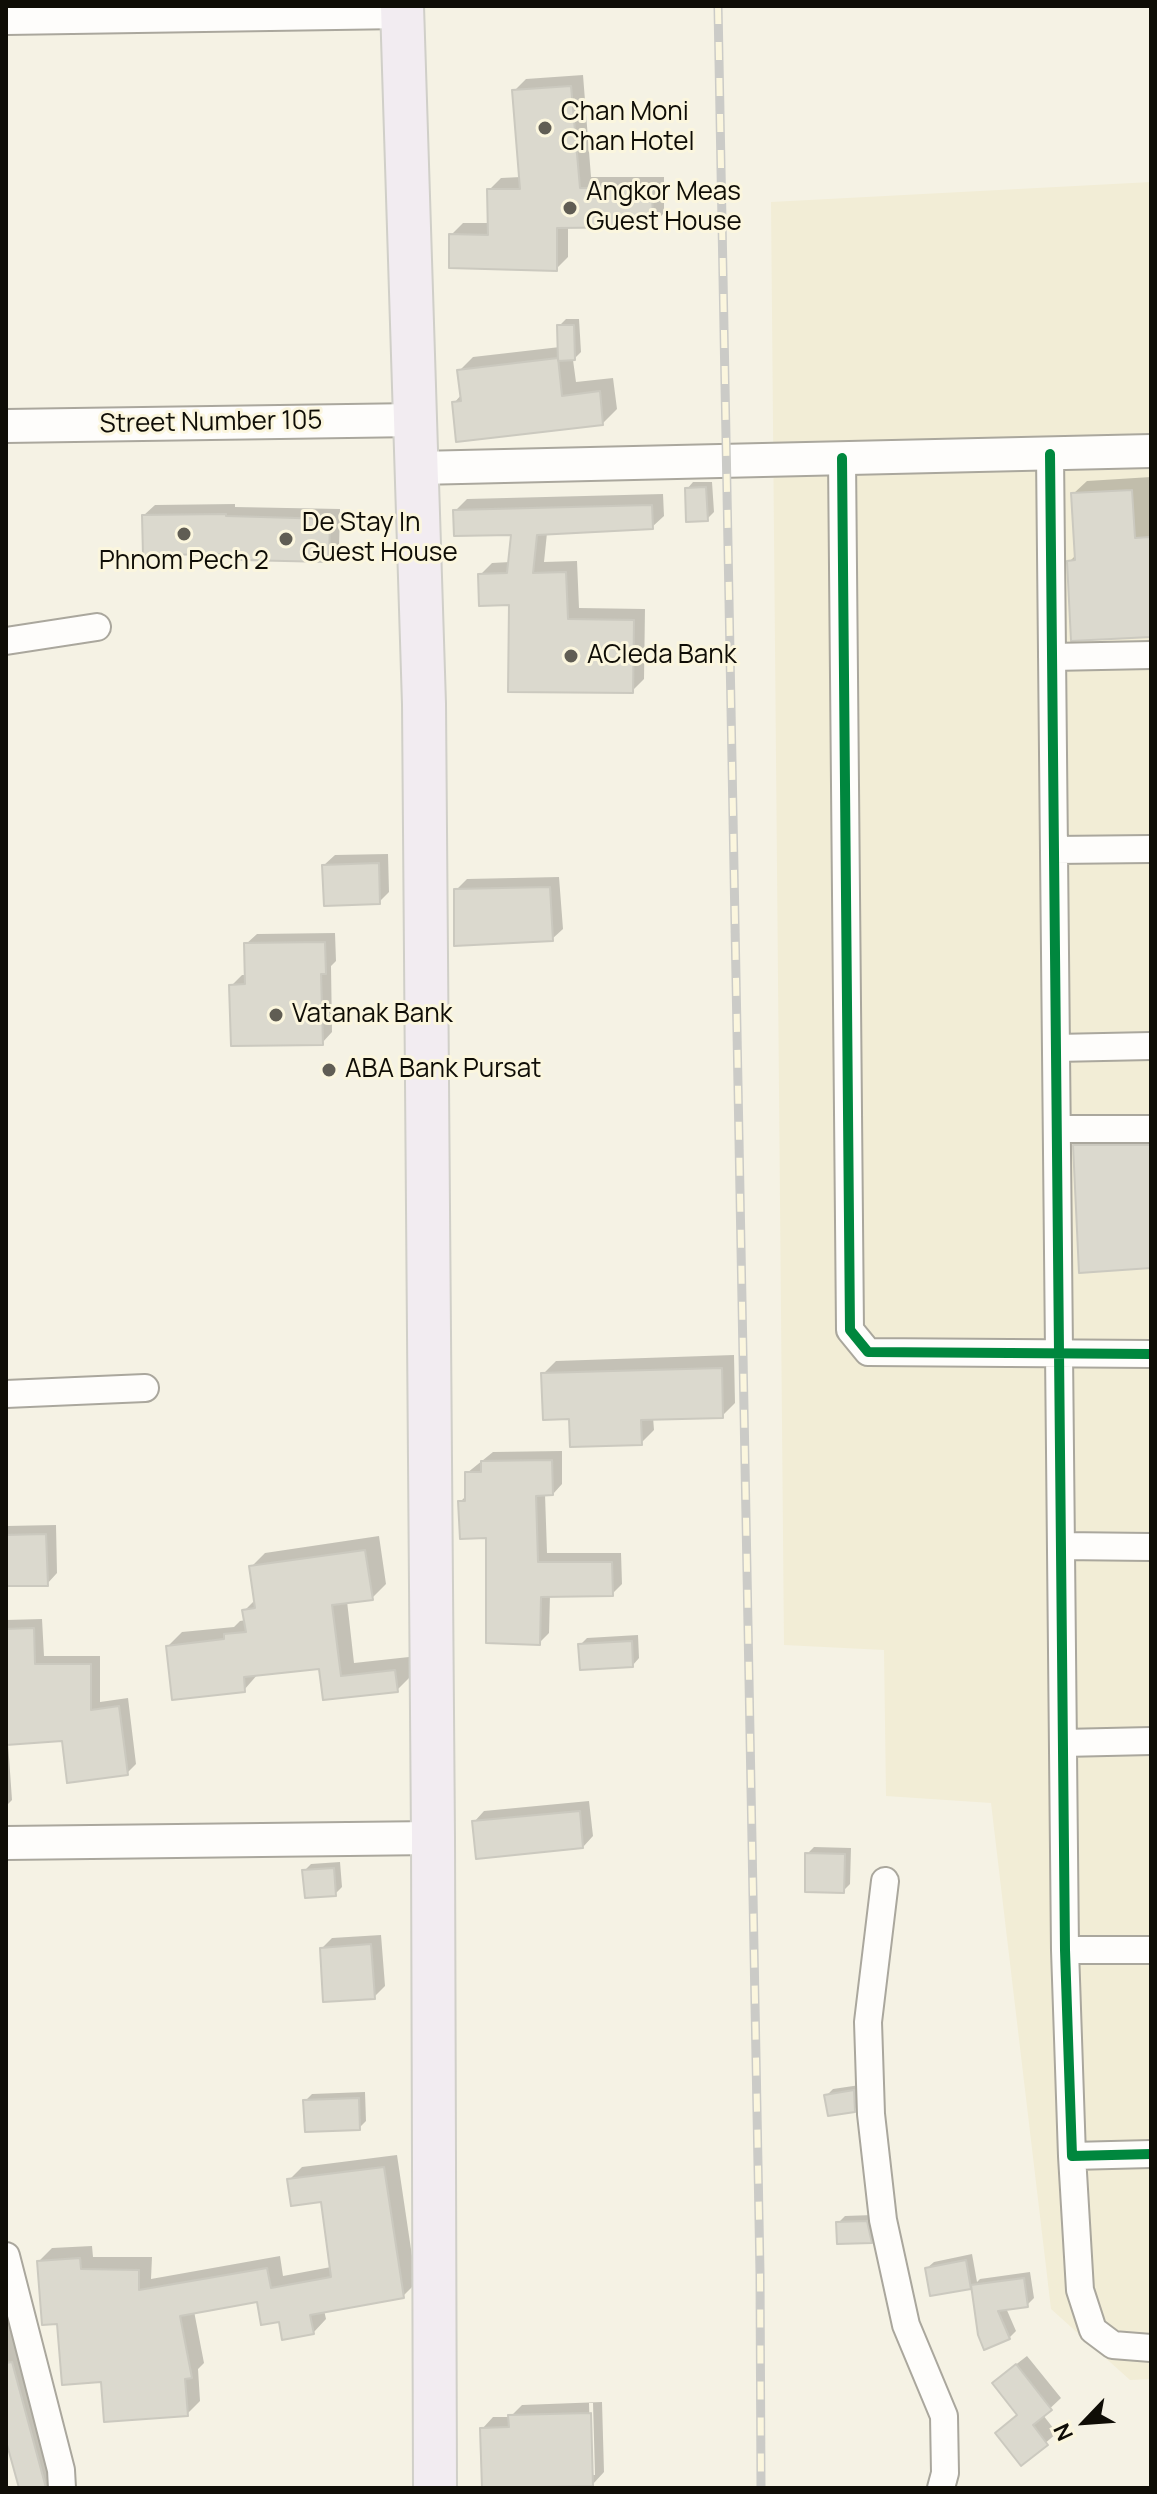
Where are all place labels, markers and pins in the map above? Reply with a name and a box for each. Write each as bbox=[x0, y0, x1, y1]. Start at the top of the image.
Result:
place label: Chan Moni Chan Hotel bbox=[561, 97, 694, 158]
marker: Chan Moni Chan Hotel bbox=[536, 119, 554, 137]
place label: Angkor Meas Guest House bbox=[586, 177, 742, 238]
marker: Angkor Meas Guest House bbox=[561, 199, 579, 217]
place label: De Stay In Guest House bbox=[302, 508, 458, 570]
marker: Phnom Pech 2 bbox=[175, 525, 193, 543]
marker: De Stay In Guest House bbox=[277, 530, 295, 548]
place label: Phnom Pech 2 bbox=[99, 546, 269, 578]
place label: ACleda Bank bbox=[587, 640, 737, 672]
marker: ACleda Bank bbox=[562, 647, 580, 665]
place label: Vatanak Bank bbox=[292, 999, 453, 1031]
marker: Vatanak Bank bbox=[267, 1006, 285, 1024]
place label: ABA Bank Pursat bbox=[345, 1054, 542, 1086]
marker: ABA Bank Pursat bbox=[320, 1061, 338, 1079]

